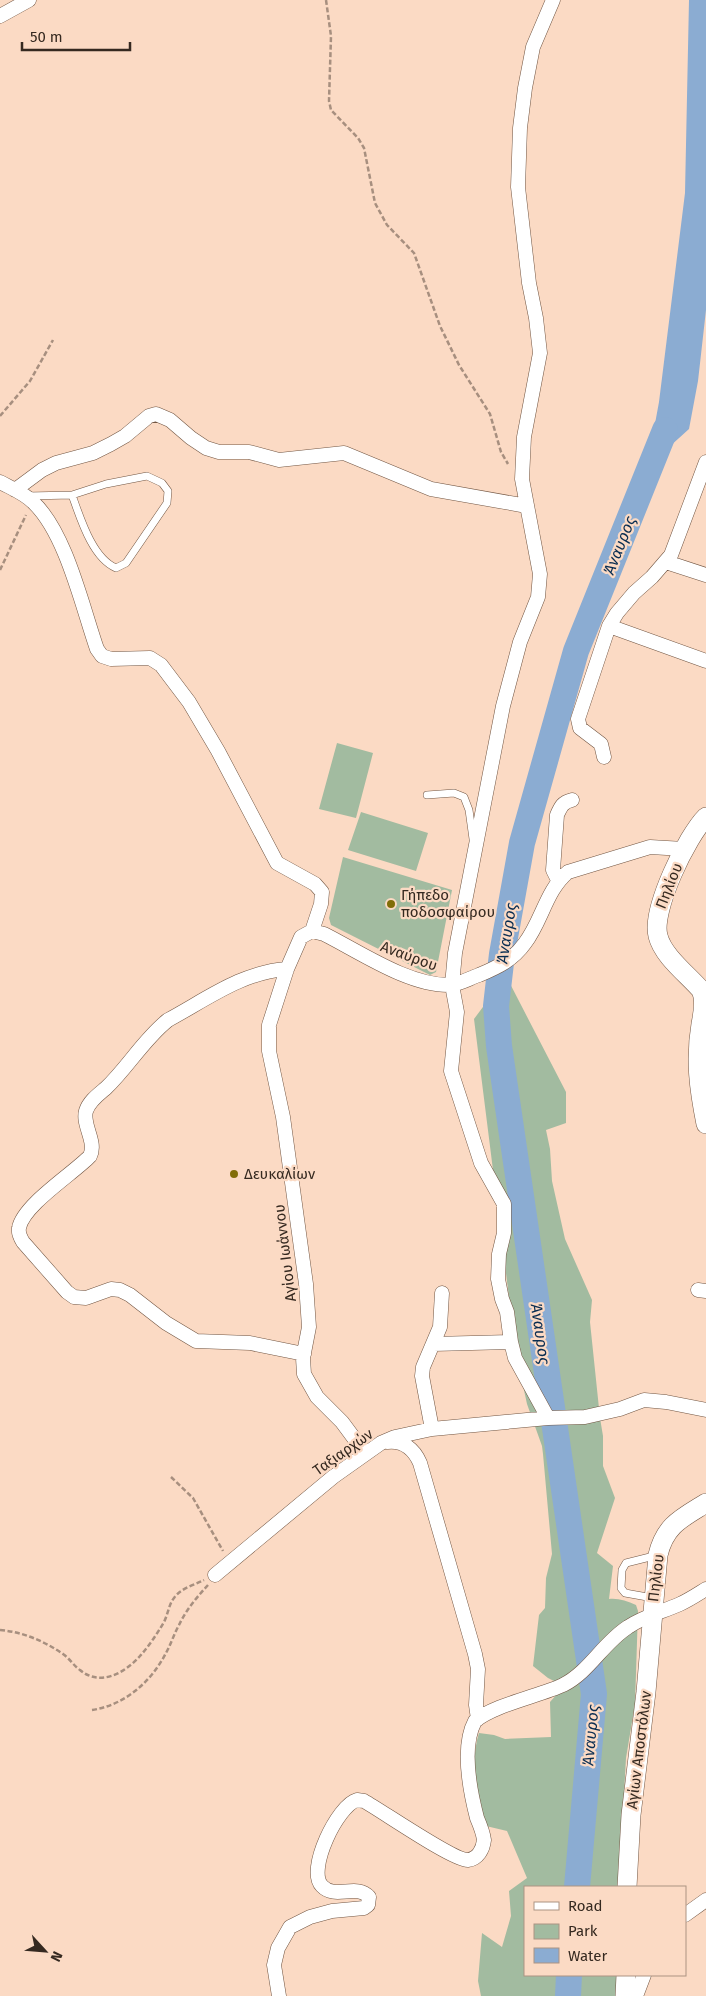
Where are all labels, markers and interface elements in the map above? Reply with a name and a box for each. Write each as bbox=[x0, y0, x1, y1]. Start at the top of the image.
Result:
scale bar bbox=[22, 20, 130, 52]
text: 50 m bbox=[30, 28, 63, 46]
water label: Άναυρος bbox=[599, 513, 640, 578]
street label: Πηλίου bbox=[652, 860, 686, 912]
place label: Γήπεδο ποδοσφαίρου bbox=[401, 886, 495, 921]
marker: Γήπεδο ποδοσφαίρου bbox=[385, 898, 397, 910]
water label: Άναυρος bbox=[492, 901, 521, 966]
street label: Αναύρου bbox=[378, 937, 440, 975]
place label: Δευκαλίων bbox=[244, 1165, 316, 1183]
marker: Δευκαλίων bbox=[228, 1168, 240, 1180]
street label: Αγίου Ιωάννου bbox=[270, 1203, 300, 1303]
water label: Άναυρος bbox=[527, 1302, 554, 1366]
street label: Ταξιαρχών bbox=[310, 1424, 377, 1479]
street label: Πηλίου bbox=[644, 1553, 668, 1603]
street label: Αγίων Αποστόλων bbox=[623, 1689, 655, 1810]
water label: Άναυρος bbox=[578, 1703, 603, 1767]
legend bbox=[524, 1886, 686, 1976]
text: Road bbox=[568, 1897, 603, 1915]
text: Park bbox=[568, 1922, 598, 1940]
north arrow bbox=[20, 1926, 70, 1976]
text: Water bbox=[568, 1947, 607, 1965]
text: N bbox=[47, 1949, 66, 1964]

